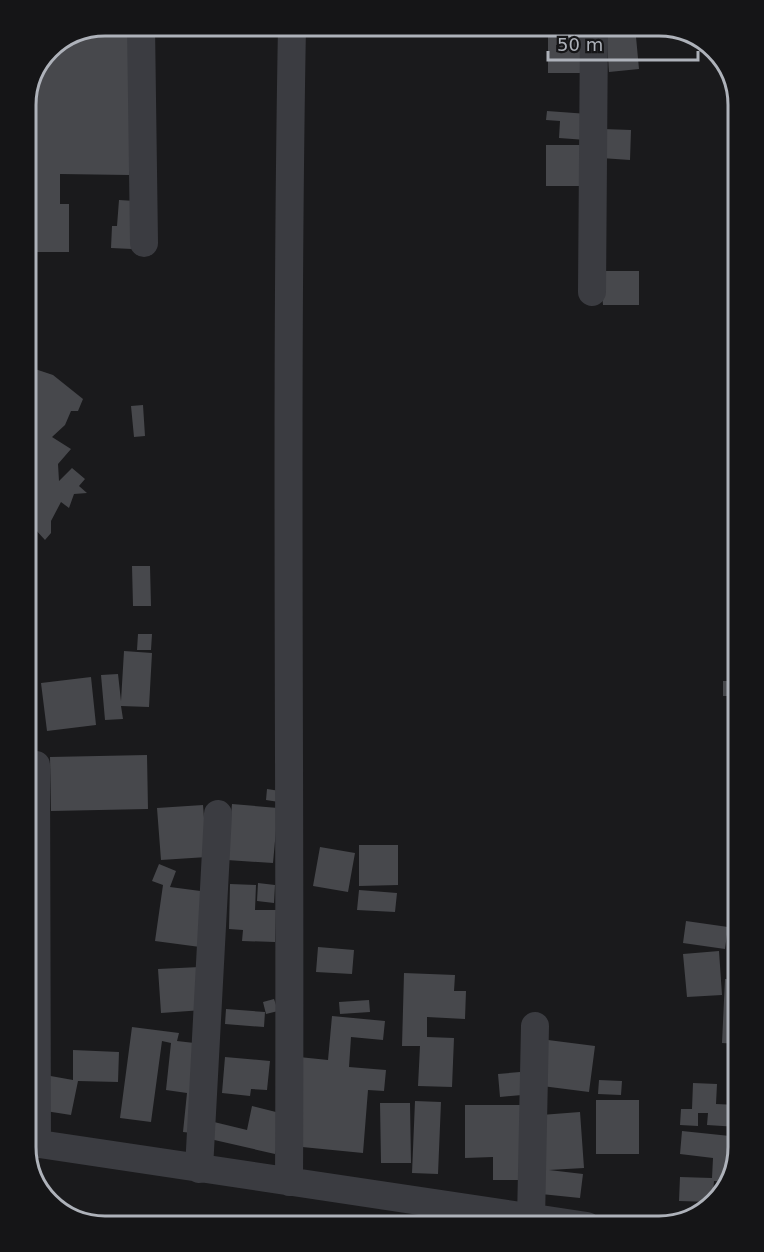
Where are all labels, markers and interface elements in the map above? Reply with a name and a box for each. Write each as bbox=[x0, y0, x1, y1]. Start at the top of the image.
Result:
scale bar bbox=[548, 24, 698, 62]
text: 50 m bbox=[557, 34, 603, 55]

